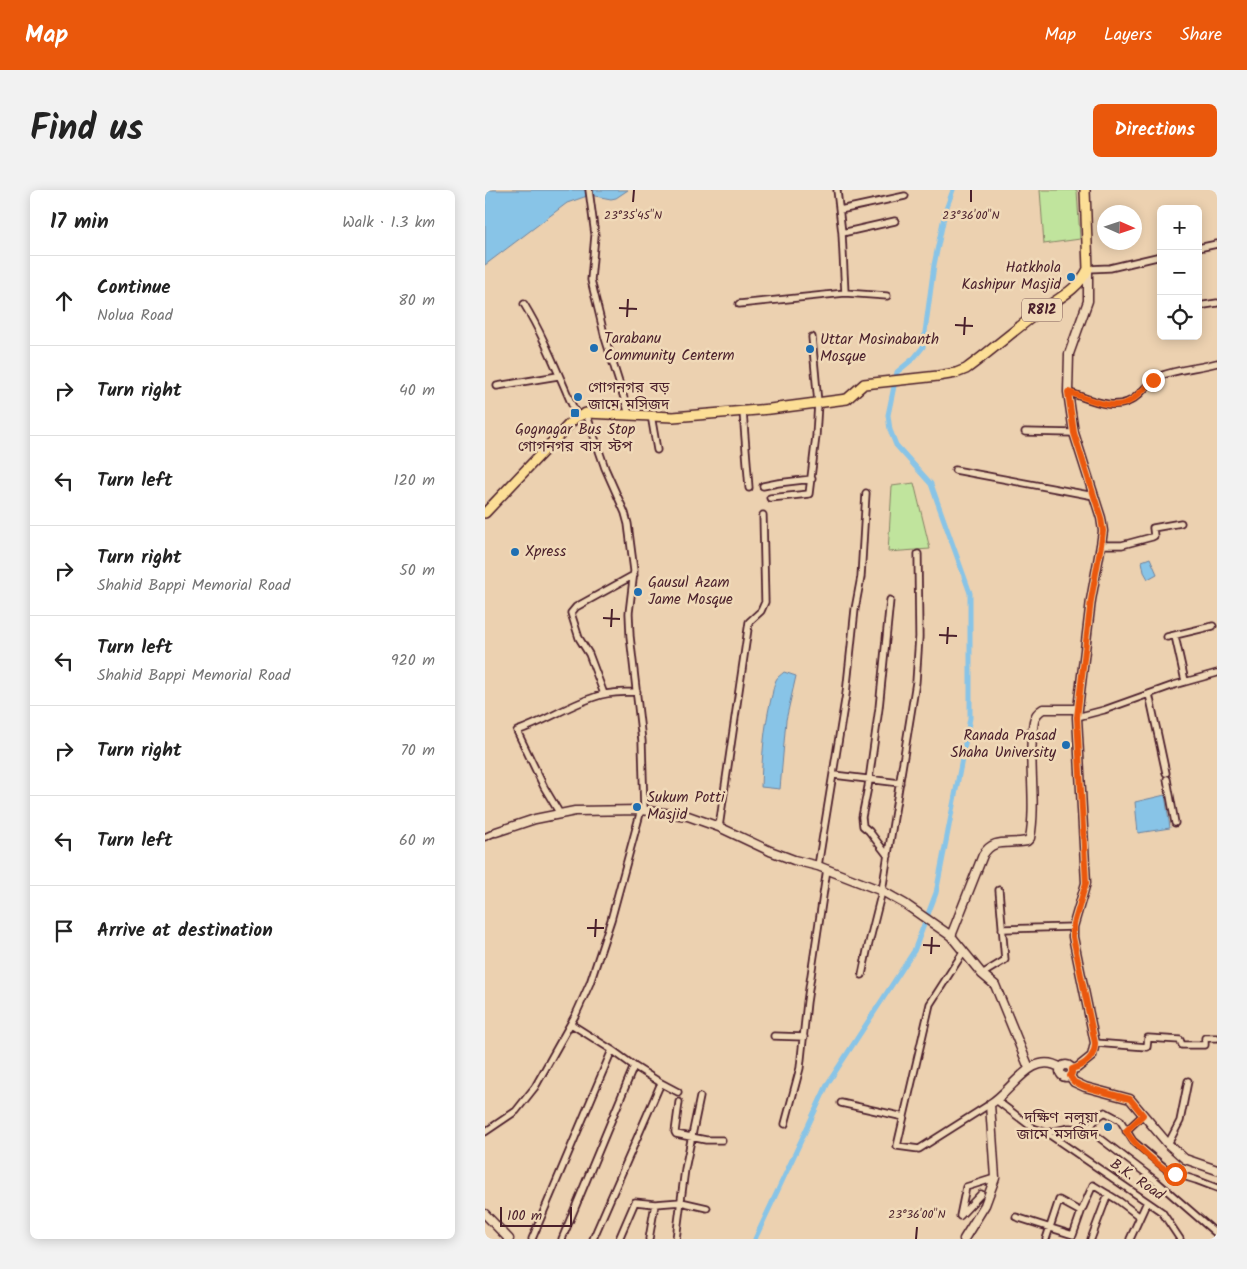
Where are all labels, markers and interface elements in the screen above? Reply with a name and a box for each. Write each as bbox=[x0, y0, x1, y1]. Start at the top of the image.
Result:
text: Map bbox=[25, 16, 68, 55]
text: Map bbox=[1045, 21, 1076, 50]
text: Layers bbox=[1104, 21, 1152, 50]
text: Share bbox=[1180, 21, 1222, 50]
text: Find us bbox=[30, 102, 143, 158]
button: Directions bbox=[1093, 104, 1217, 157]
north arrow bbox=[1097, 205, 1142, 250]
map controls bbox=[1157, 205, 1202, 340]
button: + bbox=[1157, 205, 1202, 250]
text: 17 min bbox=[50, 206, 109, 239]
text: 23°35'45"N bbox=[604, 206, 662, 225]
text: 23°36'00"N bbox=[942, 206, 1000, 225]
text: Walk · 1.3 km bbox=[342, 210, 435, 235]
button: − bbox=[1157, 250, 1202, 295]
place label: Hatkhola Kashipur Masjid bbox=[962, 256, 1061, 297]
marker: Hatkhola Kashipur Masjid bbox=[1065, 271, 1077, 283]
text: Continue bbox=[97, 273, 170, 303]
icon: ahead bbox=[50, 287, 78, 315]
text: 80 m bbox=[398, 288, 435, 313]
button: locate bbox=[1157, 295, 1202, 340]
road number: R812 bbox=[1022, 298, 1062, 322]
text: Nolua Road bbox=[97, 303, 173, 328]
place label: Tarabanu Community Centerm bbox=[604, 327, 735, 368]
place label: Uttar Mosinabanth Mosque bbox=[820, 328, 939, 369]
marker: Tarabanu Community Centerm bbox=[588, 342, 600, 354]
marker: Uttar Mosinabanth Mosque bbox=[804, 343, 816, 355]
route end bbox=[1142, 369, 1165, 392]
text: Turn right bbox=[97, 376, 182, 406]
place label: গোগনগর বড় জামে মসিজদ bbox=[587, 376, 670, 417]
icon: right bbox=[50, 377, 78, 405]
text: 40 m bbox=[399, 378, 435, 403]
marker: গোগনগর বড় জামে মসিজদ bbox=[572, 391, 584, 403]
marker: Gognagar Bus Stop গোগনগর বাস স্টপ bbox=[569, 407, 581, 419]
place label: Gognagar Bus Stop গোগনগর বাস স্টপ bbox=[515, 418, 635, 459]
text: Turn left bbox=[97, 466, 172, 496]
icon: left bbox=[50, 467, 78, 495]
text: 120 m bbox=[394, 468, 435, 493]
place label: Xpress bbox=[525, 540, 567, 564]
text: Turn right bbox=[97, 543, 182, 573]
marker: Xpress bbox=[509, 546, 521, 558]
icon: right bbox=[50, 557, 78, 585]
text: 50 m bbox=[399, 558, 435, 583]
place label: Gausul Azam Jame Mosque bbox=[648, 571, 733, 612]
text: Shahid Bappi Memorial Road bbox=[97, 573, 290, 598]
marker: Gausul Azam Jame Mosque bbox=[632, 586, 644, 598]
text: Turn left bbox=[97, 633, 172, 663]
icon: left bbox=[50, 647, 78, 675]
text: 920 m bbox=[391, 648, 435, 673]
text: Shahid Bappi Memorial Road bbox=[97, 663, 290, 688]
place label: Ranada Prasad Shaha University bbox=[950, 724, 1057, 765]
text: Turn right bbox=[97, 736, 182, 766]
icon: right bbox=[50, 737, 78, 765]
text: 70 m bbox=[400, 738, 435, 763]
marker: Ranada Prasad Shaha University bbox=[1060, 739, 1072, 751]
place label: Sukum Potti Masjid bbox=[647, 786, 726, 827]
marker: Sukum Potti Masjid bbox=[631, 801, 643, 813]
text: Turn left bbox=[97, 826, 172, 856]
icon: left bbox=[50, 827, 78, 855]
text: 60 m bbox=[399, 828, 435, 853]
text: Arrive at destination bbox=[97, 916, 273, 946]
icon: arrive bbox=[50, 917, 78, 945]
place label: দক্ষিণ নলুয়া জামে মসজিদ bbox=[1016, 1106, 1099, 1147]
marker: দক্ষিণ নলুয়া জামে মসজিদ bbox=[1102, 1121, 1114, 1133]
street label: B.K. Road bbox=[1105, 1153, 1170, 1207]
route start bbox=[1164, 1163, 1187, 1186]
scale bar bbox=[500, 1204, 573, 1227]
text: 100 m bbox=[507, 1205, 542, 1227]
text: 23°36'00"N bbox=[888, 1205, 946, 1224]

